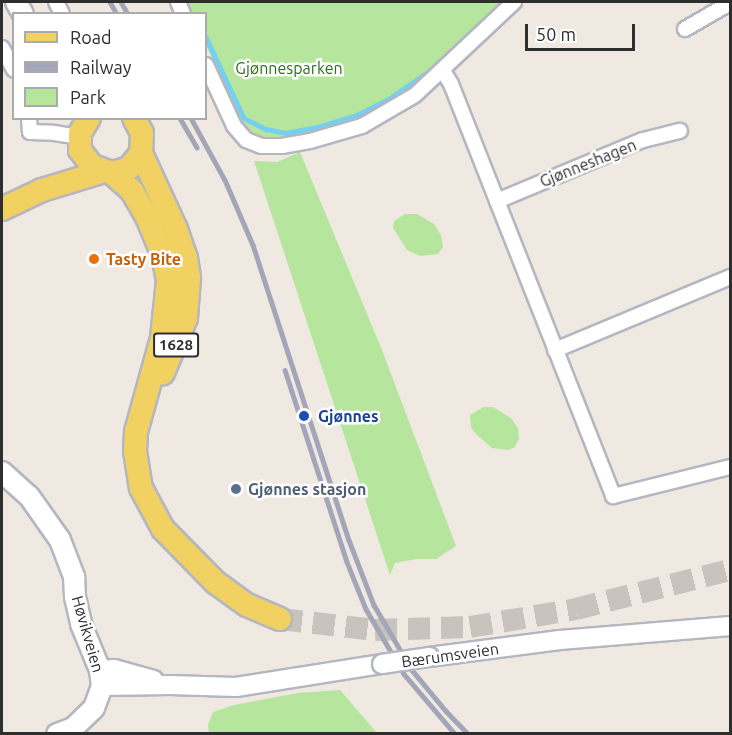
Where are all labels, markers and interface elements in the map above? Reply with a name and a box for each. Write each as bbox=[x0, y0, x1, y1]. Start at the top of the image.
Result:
legend bbox=[12, 12, 207, 120]
scale bar bbox=[528, 12, 638, 50]
text: 50 m bbox=[536, 24, 576, 44]
text: Road bbox=[70, 27, 112, 47]
text: Railway bbox=[70, 57, 131, 77]
park label: Gjønnesparken bbox=[235, 58, 343, 78]
text: Park bbox=[70, 87, 106, 107]
street label: Gjønneshagen bbox=[537, 135, 639, 191]
place label: Tasty Bite bbox=[106, 249, 181, 269]
marker: Tasty Bite bbox=[87, 252, 101, 266]
road number: 1628 bbox=[152, 333, 200, 357]
place label: Gjønnes bbox=[318, 406, 379, 426]
marker: Gjønnes bbox=[295, 407, 313, 425]
place label: Gjønnes stasjon bbox=[248, 479, 366, 499]
marker: Gjønnes stasjon bbox=[229, 482, 243, 496]
street label: Høvikveien bbox=[68, 594, 108, 674]
street label: Bærumsveien bbox=[400, 639, 500, 671]

